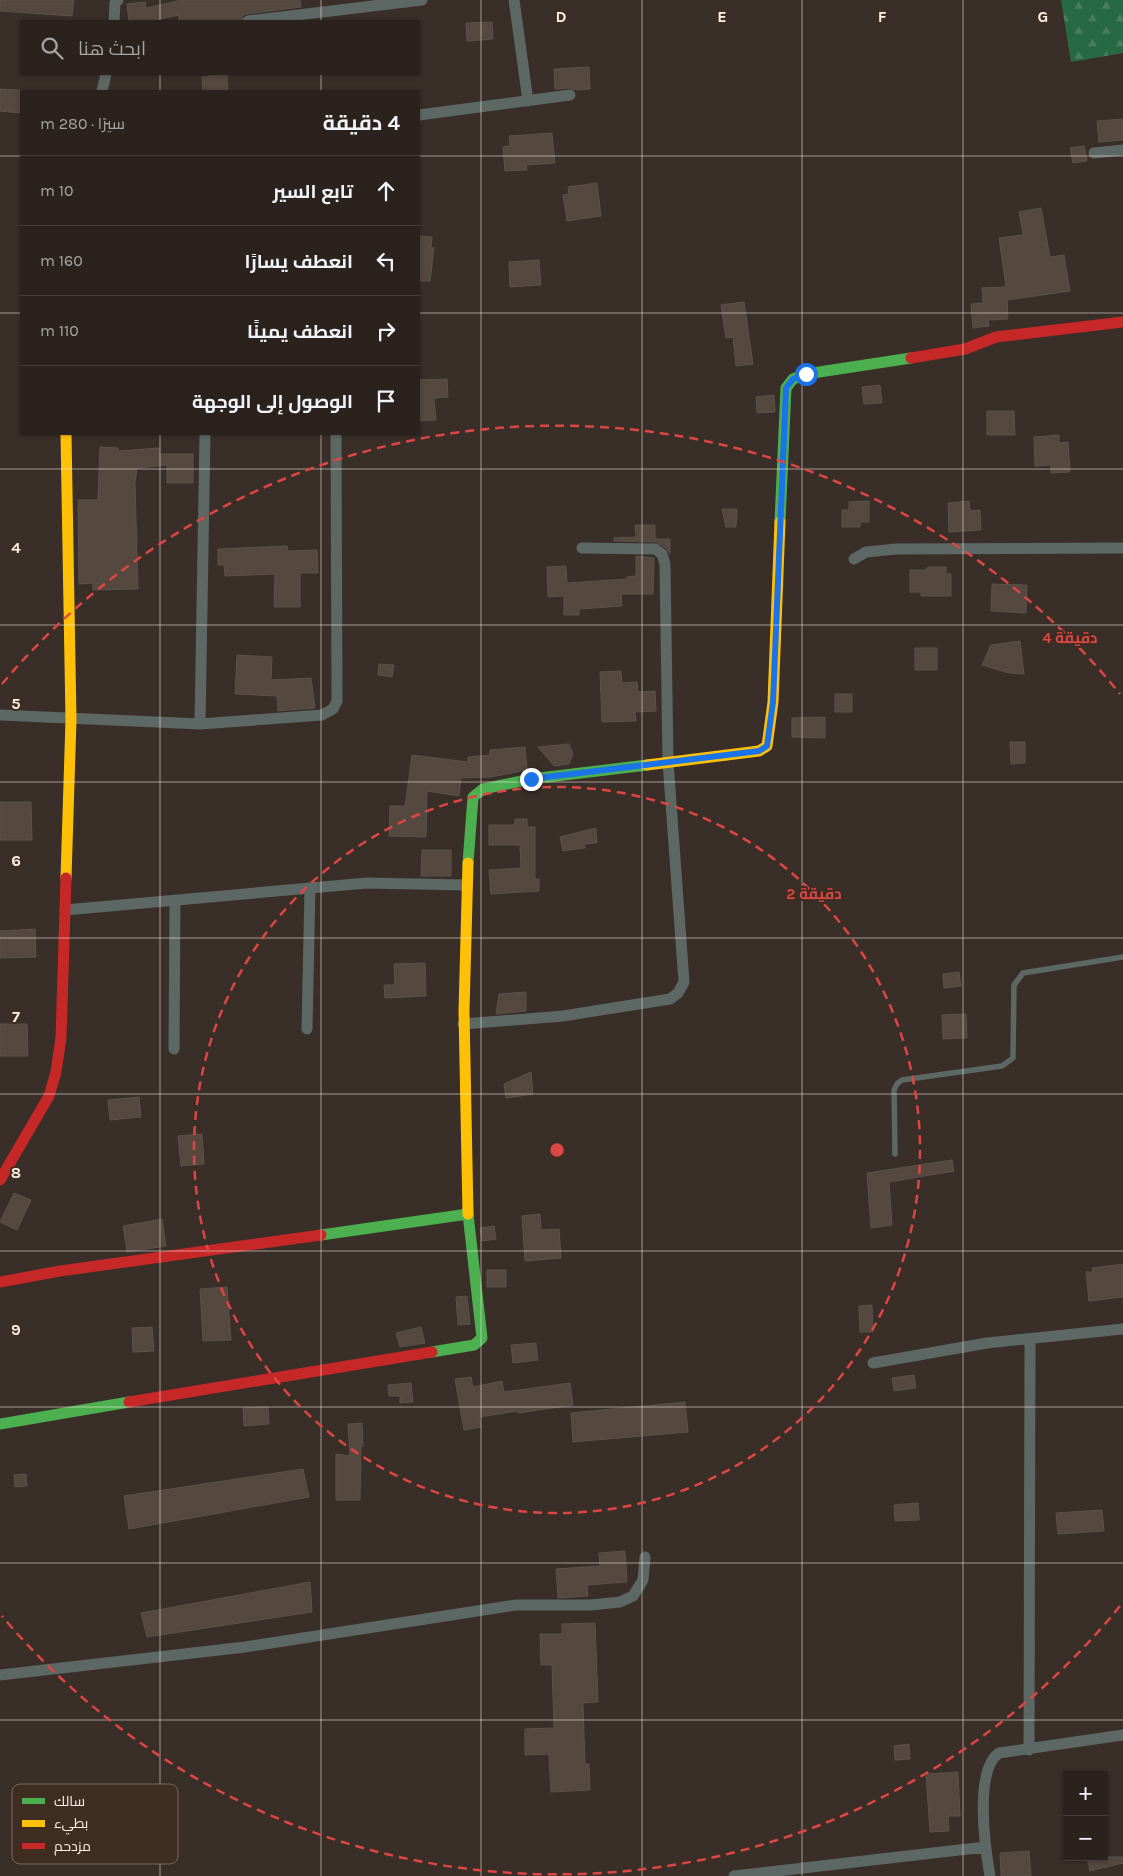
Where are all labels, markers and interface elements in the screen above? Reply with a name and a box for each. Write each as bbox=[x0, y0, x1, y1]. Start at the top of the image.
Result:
text: D bbox=[556, 7, 567, 26]
text: E bbox=[717, 7, 727, 26]
text: F bbox=[878, 7, 887, 26]
text: G bbox=[1038, 7, 1048, 26]
search box bbox=[20, 20, 420, 75]
icon: search bbox=[38, 34, 66, 62]
text: ابحث هنا bbox=[78, 38, 146, 60]
text: 4 دقيقة bbox=[323, 111, 400, 135]
text: سيرًا · 280 m bbox=[40, 114, 125, 133]
icon: ahead bbox=[372, 177, 400, 205]
text: 10 m bbox=[40, 181, 74, 200]
text: تابع السير bbox=[273, 181, 353, 203]
icon: left bbox=[372, 247, 400, 275]
text: 160 m bbox=[40, 251, 83, 270]
text: انعطف يسارًا bbox=[245, 251, 353, 273]
icon: right bbox=[372, 317, 400, 345]
text: 110 m bbox=[40, 321, 79, 340]
text: انعطف يمينًا bbox=[247, 321, 353, 343]
route start bbox=[795, 363, 818, 386]
icon: arrive bbox=[372, 387, 400, 415]
text: الوصول إلى الوجهة bbox=[192, 391, 353, 413]
text: 4 bbox=[11, 538, 21, 557]
text: 4 دقيقة bbox=[1042, 629, 1098, 647]
text: 5 bbox=[11, 694, 21, 713]
route end bbox=[520, 768, 543, 791]
text: 6 bbox=[11, 851, 21, 870]
text: 2 دقيقة bbox=[786, 885, 842, 903]
text: 7 bbox=[12, 1007, 20, 1026]
centre of rings bbox=[548, 1141, 566, 1159]
text: 8 bbox=[11, 1163, 21, 1182]
text: 9 bbox=[11, 1320, 21, 1339]
map controls bbox=[1063, 1771, 1108, 1861]
button: + bbox=[1063, 1771, 1108, 1816]
legend bbox=[12, 1784, 178, 1864]
text: سالك bbox=[54, 1793, 85, 1810]
text: بطيء bbox=[54, 1815, 88, 1835]
button: − bbox=[1063, 1816, 1108, 1861]
text: مزدحم bbox=[54, 1838, 91, 1856]

